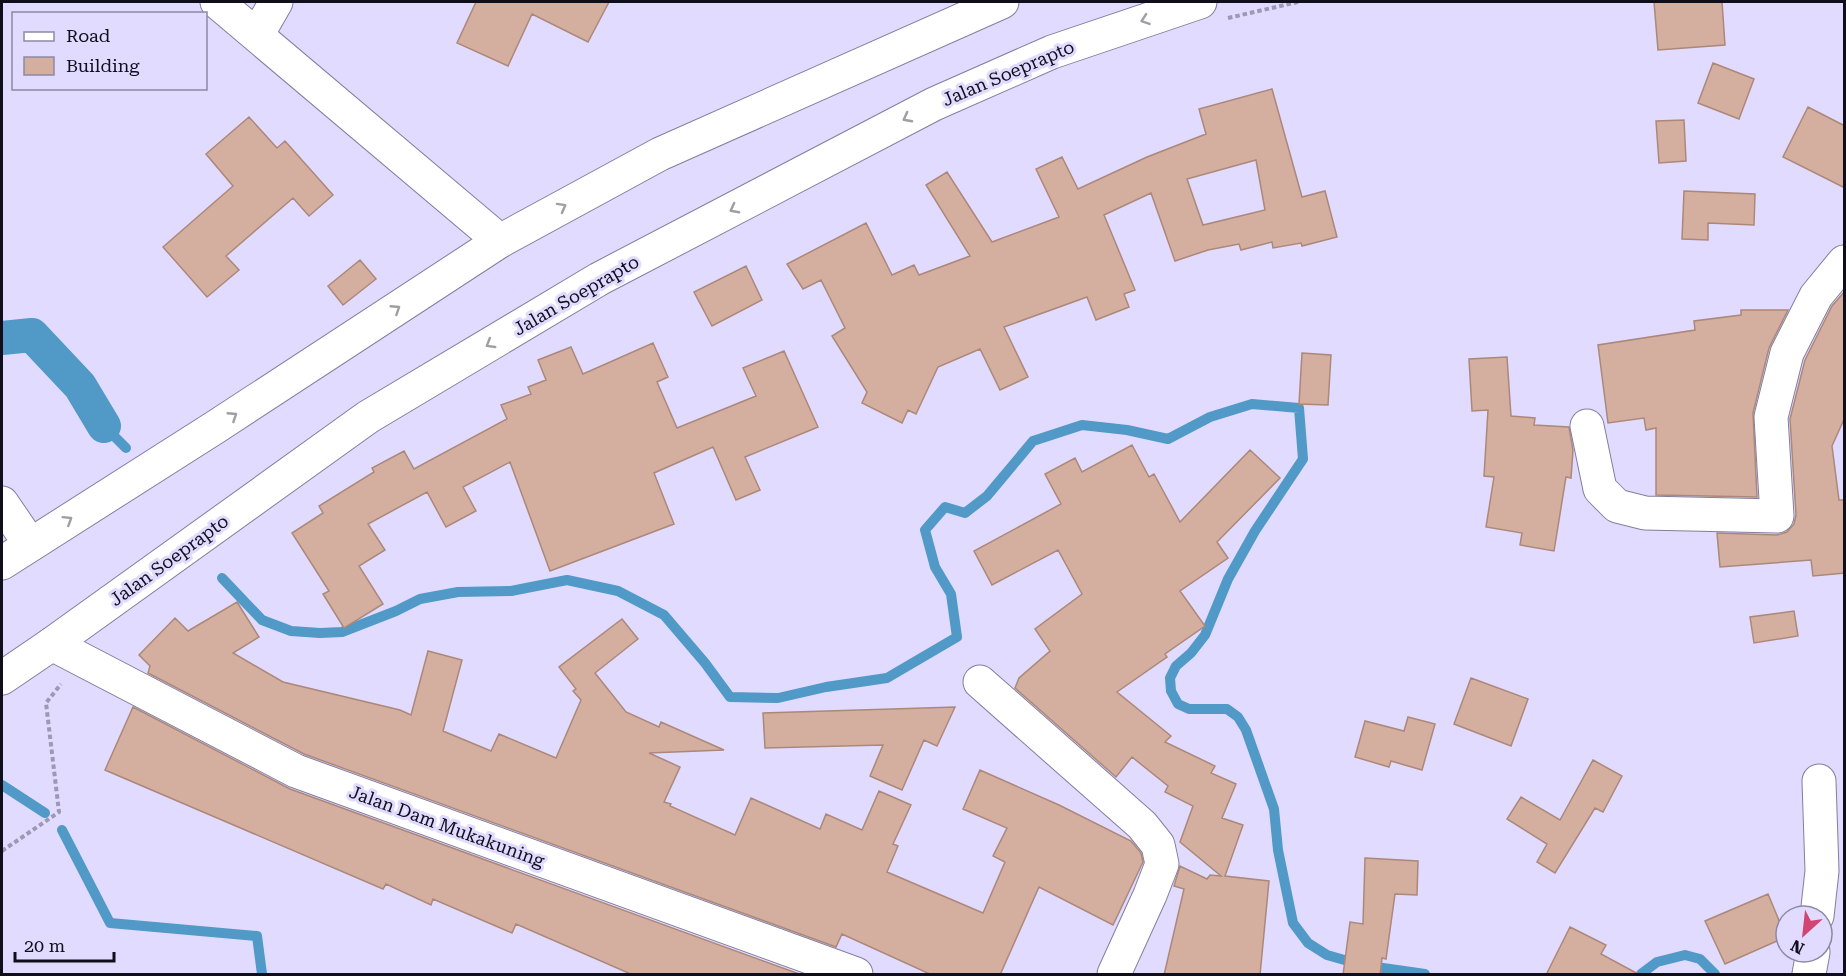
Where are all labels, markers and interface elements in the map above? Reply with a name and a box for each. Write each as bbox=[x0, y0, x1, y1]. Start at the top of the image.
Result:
legend bbox=[12, 12, 207, 90]
one-way arrow bbox=[1140, 12, 1151, 25]
text: Road bbox=[66, 25, 111, 46]
street label: Jalan Soeprapto bbox=[939, 36, 1077, 110]
text: Building bbox=[66, 55, 140, 76]
one-way arrow bbox=[902, 111, 913, 123]
one-way arrow bbox=[729, 202, 740, 213]
one-way arrow bbox=[556, 203, 566, 214]
street label: Jalan Soeprapto bbox=[509, 251, 643, 339]
one-way arrow bbox=[389, 305, 400, 316]
one-way arrow bbox=[486, 337, 496, 349]
one-way arrow bbox=[227, 411, 237, 423]
street label: Jalan Soeprapto bbox=[106, 510, 232, 610]
one-way arrow bbox=[62, 515, 72, 527]
street label: Jalan Dam Mukakuning bbox=[347, 781, 548, 871]
north arrow bbox=[1774, 904, 1834, 964]
scale bar bbox=[15, 925, 114, 963]
text: 20 m bbox=[24, 935, 65, 956]
text: N bbox=[1788, 936, 1807, 958]

